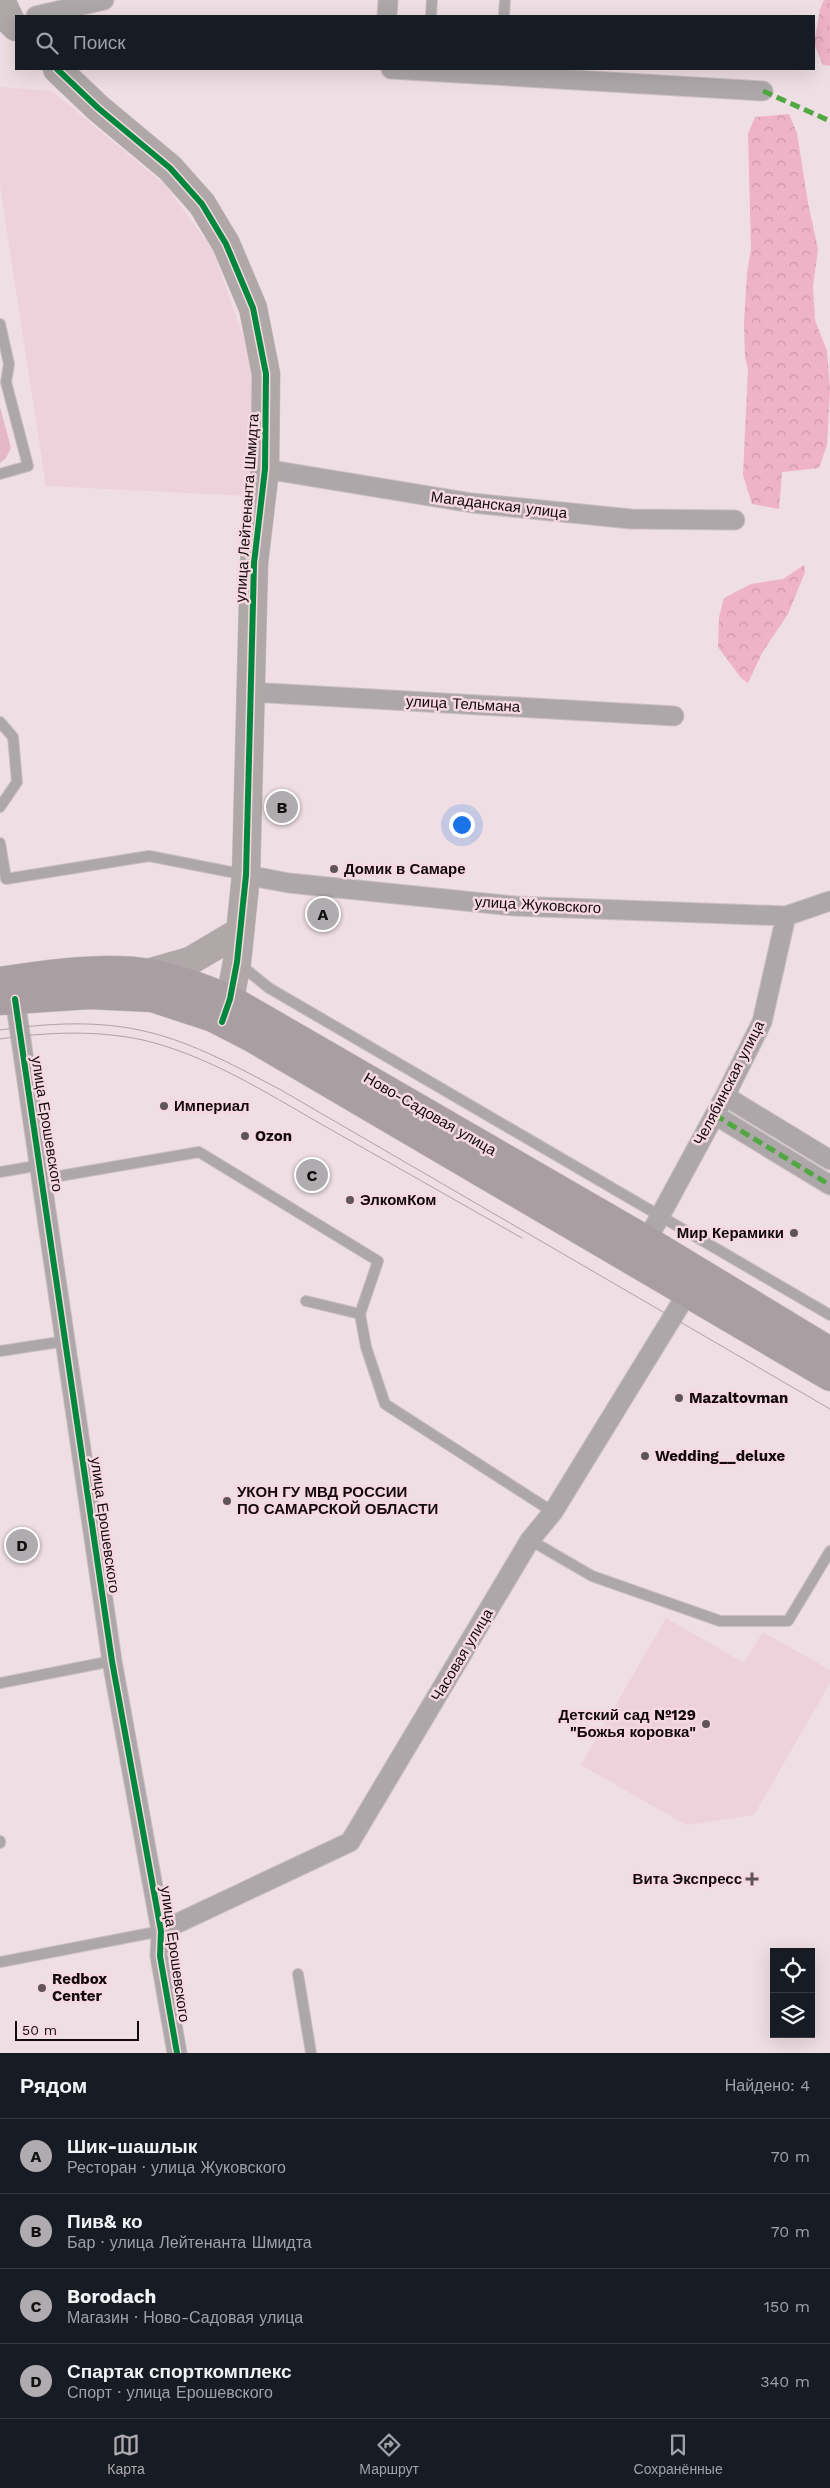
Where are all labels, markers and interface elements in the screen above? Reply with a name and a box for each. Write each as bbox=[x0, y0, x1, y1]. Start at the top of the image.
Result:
search box bbox=[15, 15, 815, 70]
icon: search bbox=[33, 29, 61, 57]
text: Поиск bbox=[73, 31, 126, 54]
street label: улица Лейтенанта Шмидта bbox=[231, 412, 263, 603]
street label: Магаданская улица bbox=[430, 488, 569, 522]
street label: улица Тельмана bbox=[405, 692, 521, 716]
pin: B bbox=[266, 788, 298, 826]
your location bbox=[449, 812, 475, 838]
place label: Домик в Самаре bbox=[344, 860, 466, 878]
marker: Домик в Самаре bbox=[328, 863, 340, 875]
street label: улица Жуковского bbox=[474, 893, 602, 917]
pin: A bbox=[307, 895, 339, 933]
street label: Челябинская улица bbox=[690, 1017, 768, 1148]
street label: улица Ерошевского bbox=[27, 1055, 67, 1193]
street label: Ново-Садовая улица bbox=[361, 1069, 500, 1160]
place label: Империал bbox=[174, 1097, 250, 1115]
marker: Империал bbox=[158, 1100, 170, 1112]
place label: Ozon bbox=[255, 1127, 292, 1145]
marker: Ozon bbox=[239, 1130, 251, 1142]
pin: C bbox=[296, 1156, 328, 1194]
place label: ЭлкомКом bbox=[360, 1191, 436, 1209]
marker: ЭлкомКом bbox=[344, 1194, 356, 1206]
place label: Мир Керамики bbox=[677, 1224, 784, 1242]
marker: Мир Керамики bbox=[788, 1227, 800, 1239]
place label: Mazaltovman bbox=[689, 1389, 788, 1407]
marker: Mazaltovman bbox=[673, 1392, 685, 1404]
place label: Wedding__deluxe bbox=[655, 1447, 785, 1465]
marker: Wedding__deluxe bbox=[639, 1450, 651, 1462]
street label: улица Ерошевского bbox=[87, 1456, 123, 1594]
place label: УКОН ГУ МВД РОССИИ ПО САМАРСКОЙ ОБЛАСТИ bbox=[237, 1483, 438, 1518]
marker: УКОН ГУ МВД РОССИИ ПО САМАРСКОЙ ОБЛАСТИ bbox=[221, 1495, 233, 1507]
pin: D bbox=[6, 1526, 38, 1564]
street label: Часовая улица bbox=[427, 1605, 497, 1705]
place label: Детский сад №129 "Божья коровка" bbox=[558, 1706, 696, 1741]
marker: Детский сад №129 "Божья коровка" bbox=[700, 1718, 712, 1730]
place label: Вита Экспресс bbox=[633, 1870, 742, 1888]
marker: Вита Экспресс bbox=[746, 1873, 758, 1885]
street label: улица Ерошевского bbox=[157, 1885, 193, 2023]
map controls bbox=[770, 1948, 815, 2038]
button: locate bbox=[770, 1948, 815, 1993]
place label: Redbox Center bbox=[52, 1970, 107, 2005]
marker: Redbox Center bbox=[36, 1982, 48, 1994]
button: layers bbox=[770, 1993, 815, 2038]
scale bar bbox=[15, 2018, 139, 2041]
text: 50 m bbox=[22, 2022, 57, 2038]
text: Рядом bbox=[20, 2073, 87, 2098]
text: Найдено: 4 bbox=[725, 2076, 810, 2095]
text: Шик-шашлык bbox=[67, 2135, 197, 2158]
text: A bbox=[31, 2147, 41, 2166]
text: 70 m bbox=[771, 2147, 810, 2166]
text: Ресторан · улица Жуковского bbox=[67, 2158, 286, 2177]
text: Пив& ко bbox=[67, 2210, 143, 2233]
text: B bbox=[31, 2222, 41, 2241]
text: 70 m bbox=[771, 2222, 810, 2241]
text: Бар · улица Лейтенанта Шмидта bbox=[67, 2233, 312, 2252]
text: Borodach bbox=[67, 2285, 156, 2308]
text: C bbox=[31, 2297, 41, 2316]
text: 150 m bbox=[764, 2297, 810, 2316]
text: Магазин · Ново-Садовая улица bbox=[67, 2308, 303, 2327]
text: Спартак спорткомплекс bbox=[67, 2360, 292, 2383]
text: D bbox=[30, 2372, 42, 2391]
text: 340 m bbox=[760, 2372, 810, 2391]
text: Спорт · улица Ерошевского bbox=[67, 2383, 273, 2402]
tab: Карта bbox=[107, 2431, 145, 2477]
tab: Маршрут bbox=[359, 2431, 419, 2477]
tab: Сохранённые bbox=[634, 2431, 723, 2477]

